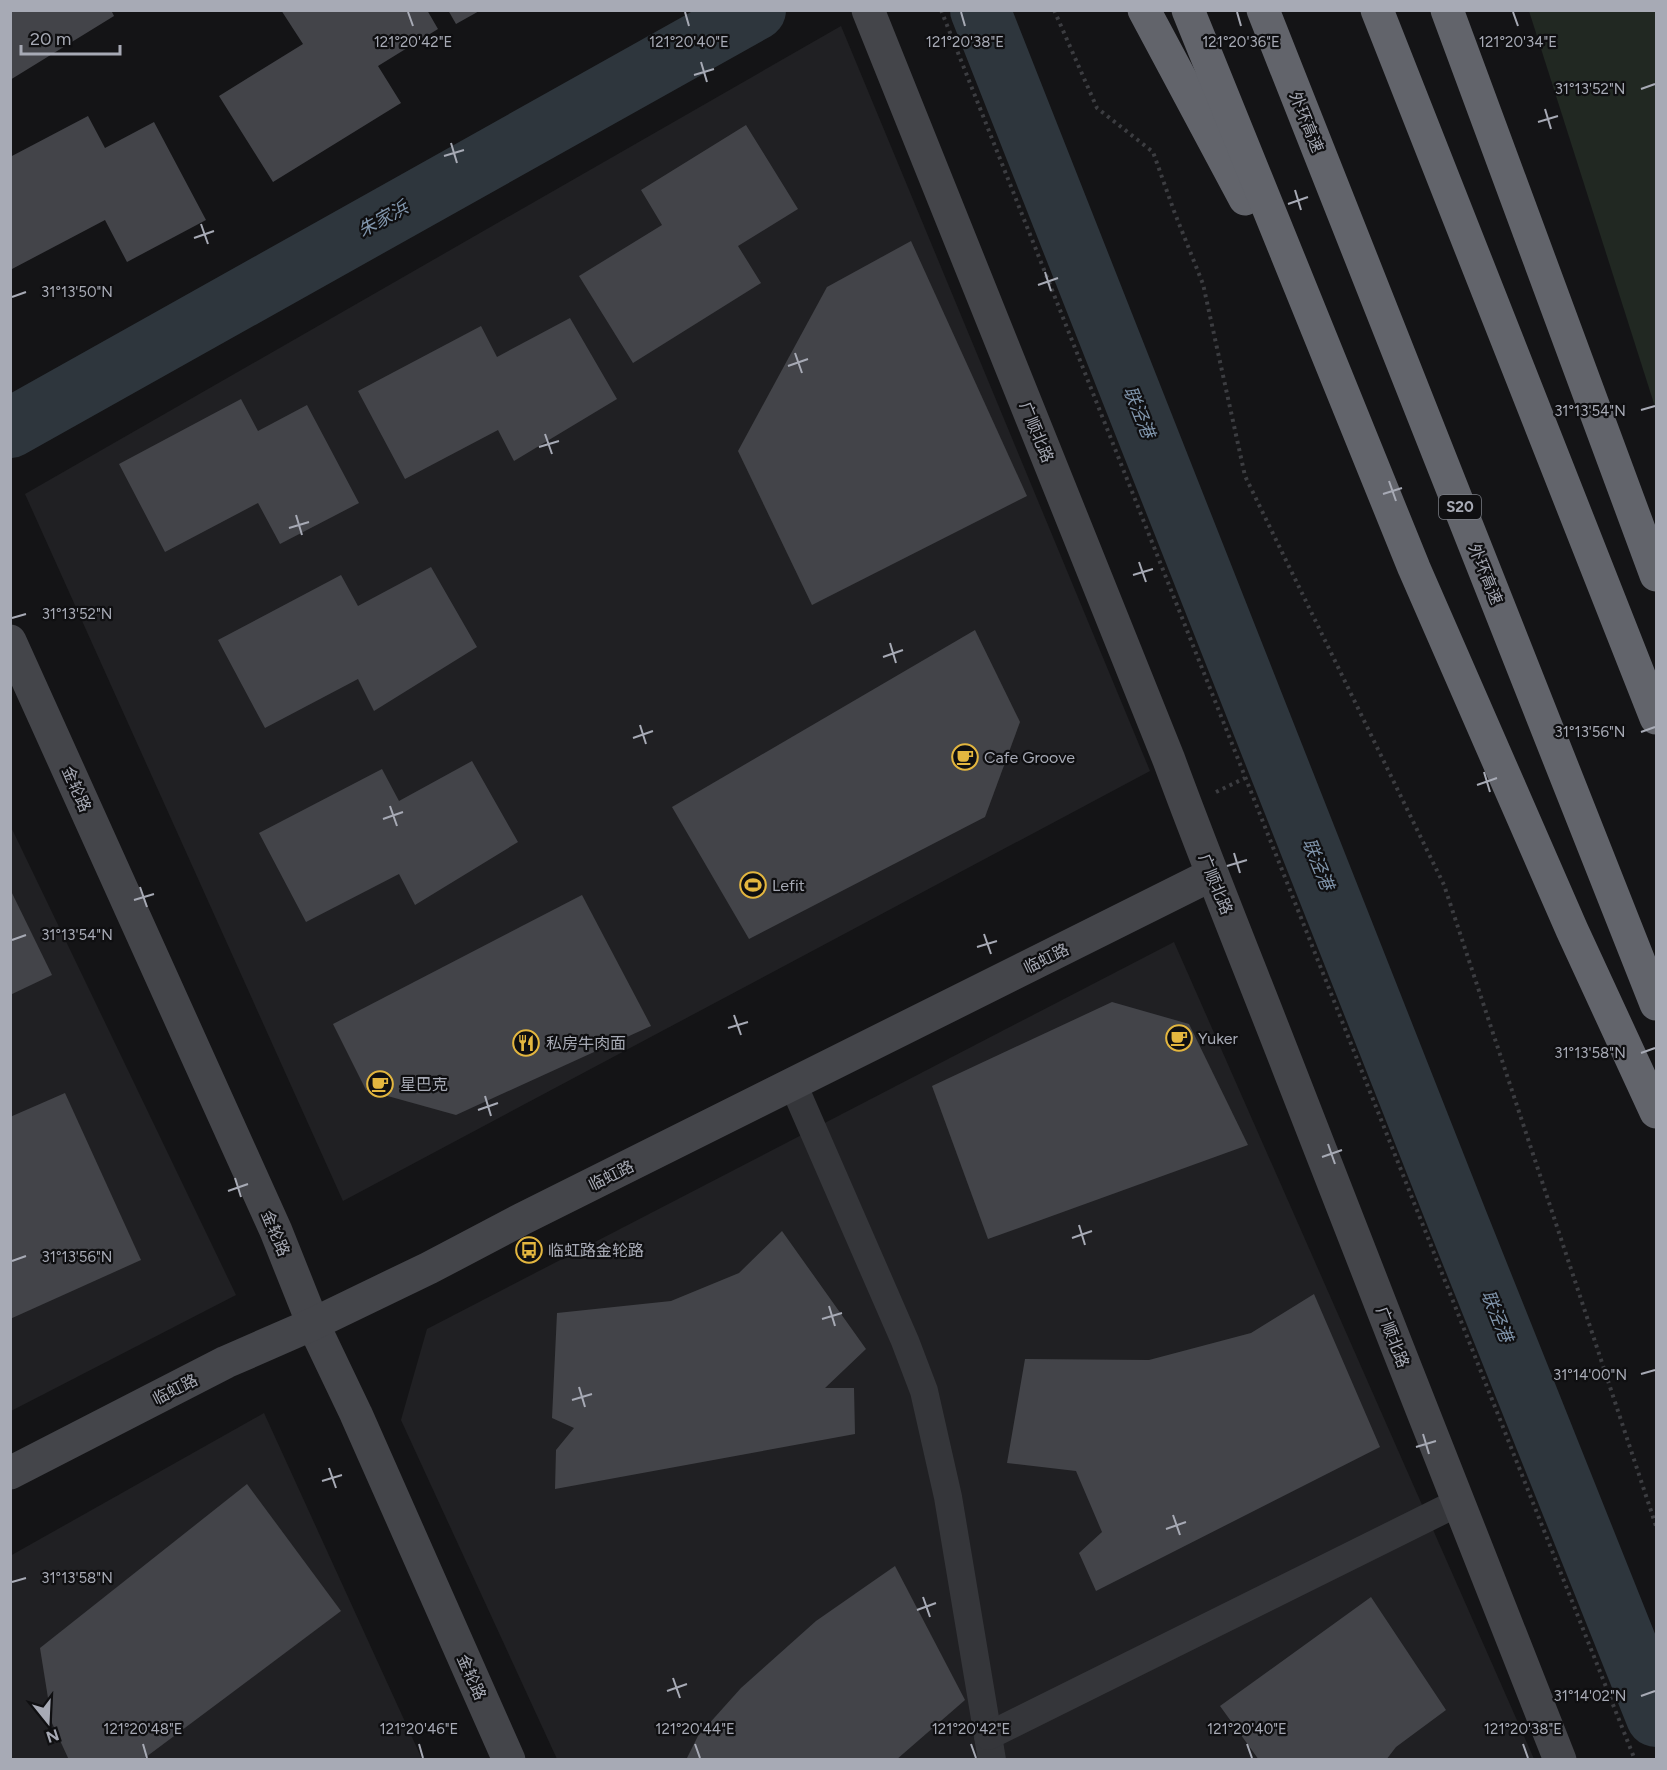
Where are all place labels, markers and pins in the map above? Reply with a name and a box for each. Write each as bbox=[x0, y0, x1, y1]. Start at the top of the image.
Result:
cafe icon: Cafe Groove bbox=[950, 742, 980, 772]
place label: Cafe Groove bbox=[984, 748, 1075, 767]
sports icon: Lefit bbox=[738, 870, 768, 900]
place label: Lefit bbox=[772, 876, 805, 895]
cafe icon: Yuker bbox=[1164, 1023, 1194, 1053]
restaurant icon: 私房牛肉面 bbox=[511, 1028, 541, 1058]
place label: Yuker bbox=[1198, 1029, 1238, 1048]
place label: 私房牛肉面 bbox=[546, 1034, 626, 1053]
cafe icon: 星巴克 bbox=[365, 1069, 395, 1099]
place label: 星巴克 bbox=[400, 1075, 448, 1094]
bus stop icon: 临虹路金轮路 bbox=[514, 1235, 544, 1265]
place label: 临虹路金轮路 bbox=[548, 1241, 644, 1260]

